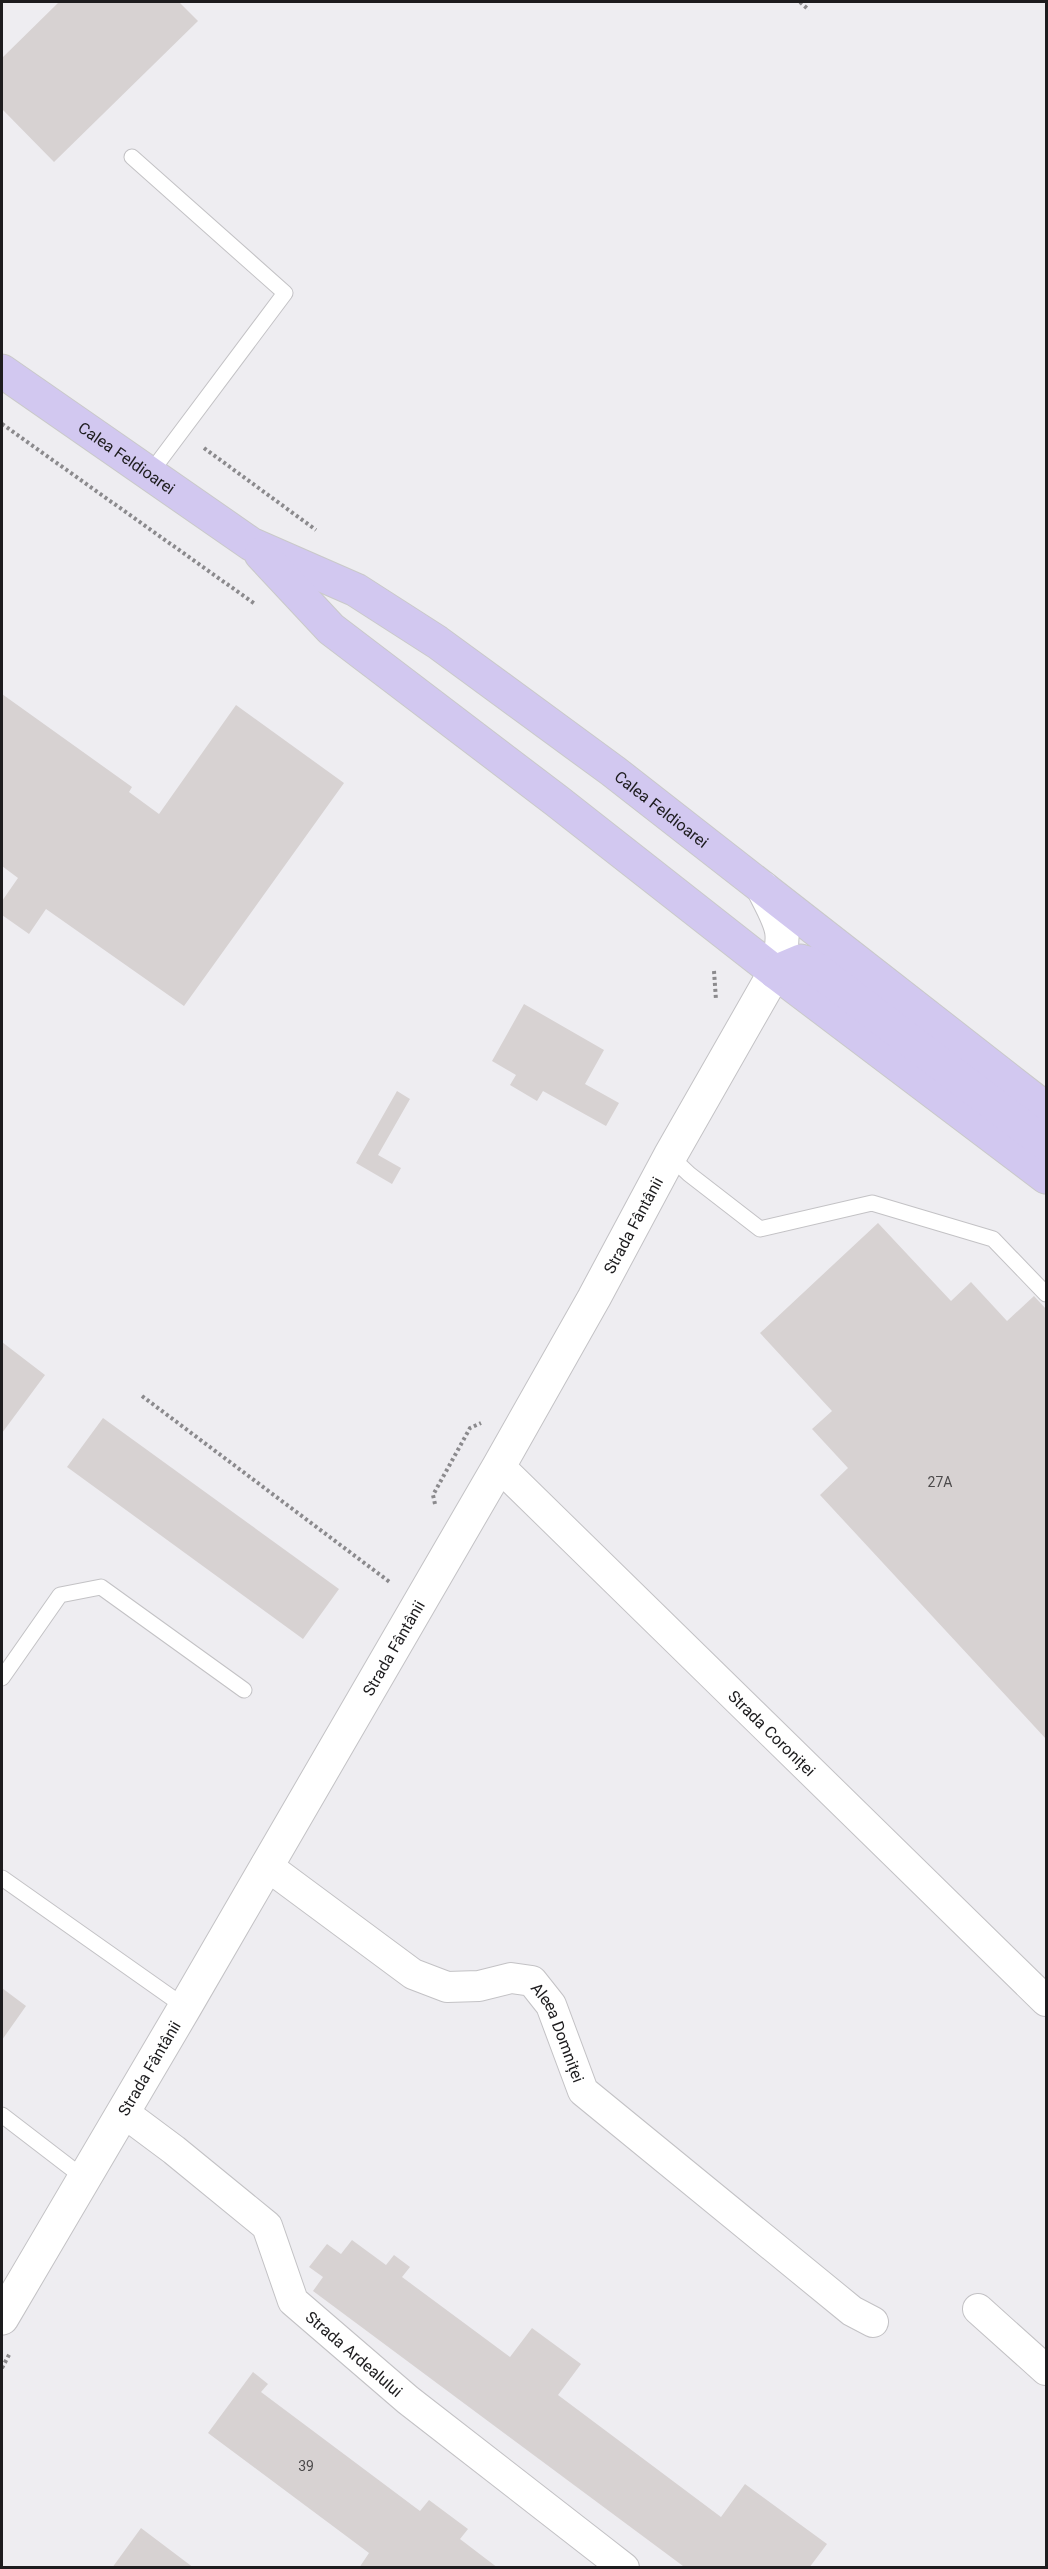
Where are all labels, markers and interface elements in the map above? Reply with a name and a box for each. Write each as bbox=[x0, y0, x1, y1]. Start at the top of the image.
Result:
street label: Calea Feldioarei bbox=[74, 418, 179, 498]
street label: Calea Feldioarei bbox=[611, 767, 712, 852]
street label: Strada Fântânii bbox=[600, 1174, 667, 1277]
house number: 27A bbox=[928, 1474, 952, 1490]
street label: Strada Fântânii bbox=[359, 1597, 429, 1699]
street label: Strada Coroniței bbox=[724, 1687, 819, 1780]
street label: Aleea Domniței bbox=[527, 1979, 588, 2085]
street label: Strada Fântânii bbox=[114, 2017, 185, 2119]
street label: Strada Ardealului bbox=[302, 2307, 406, 2401]
house number: 39 bbox=[298, 2458, 314, 2474]

